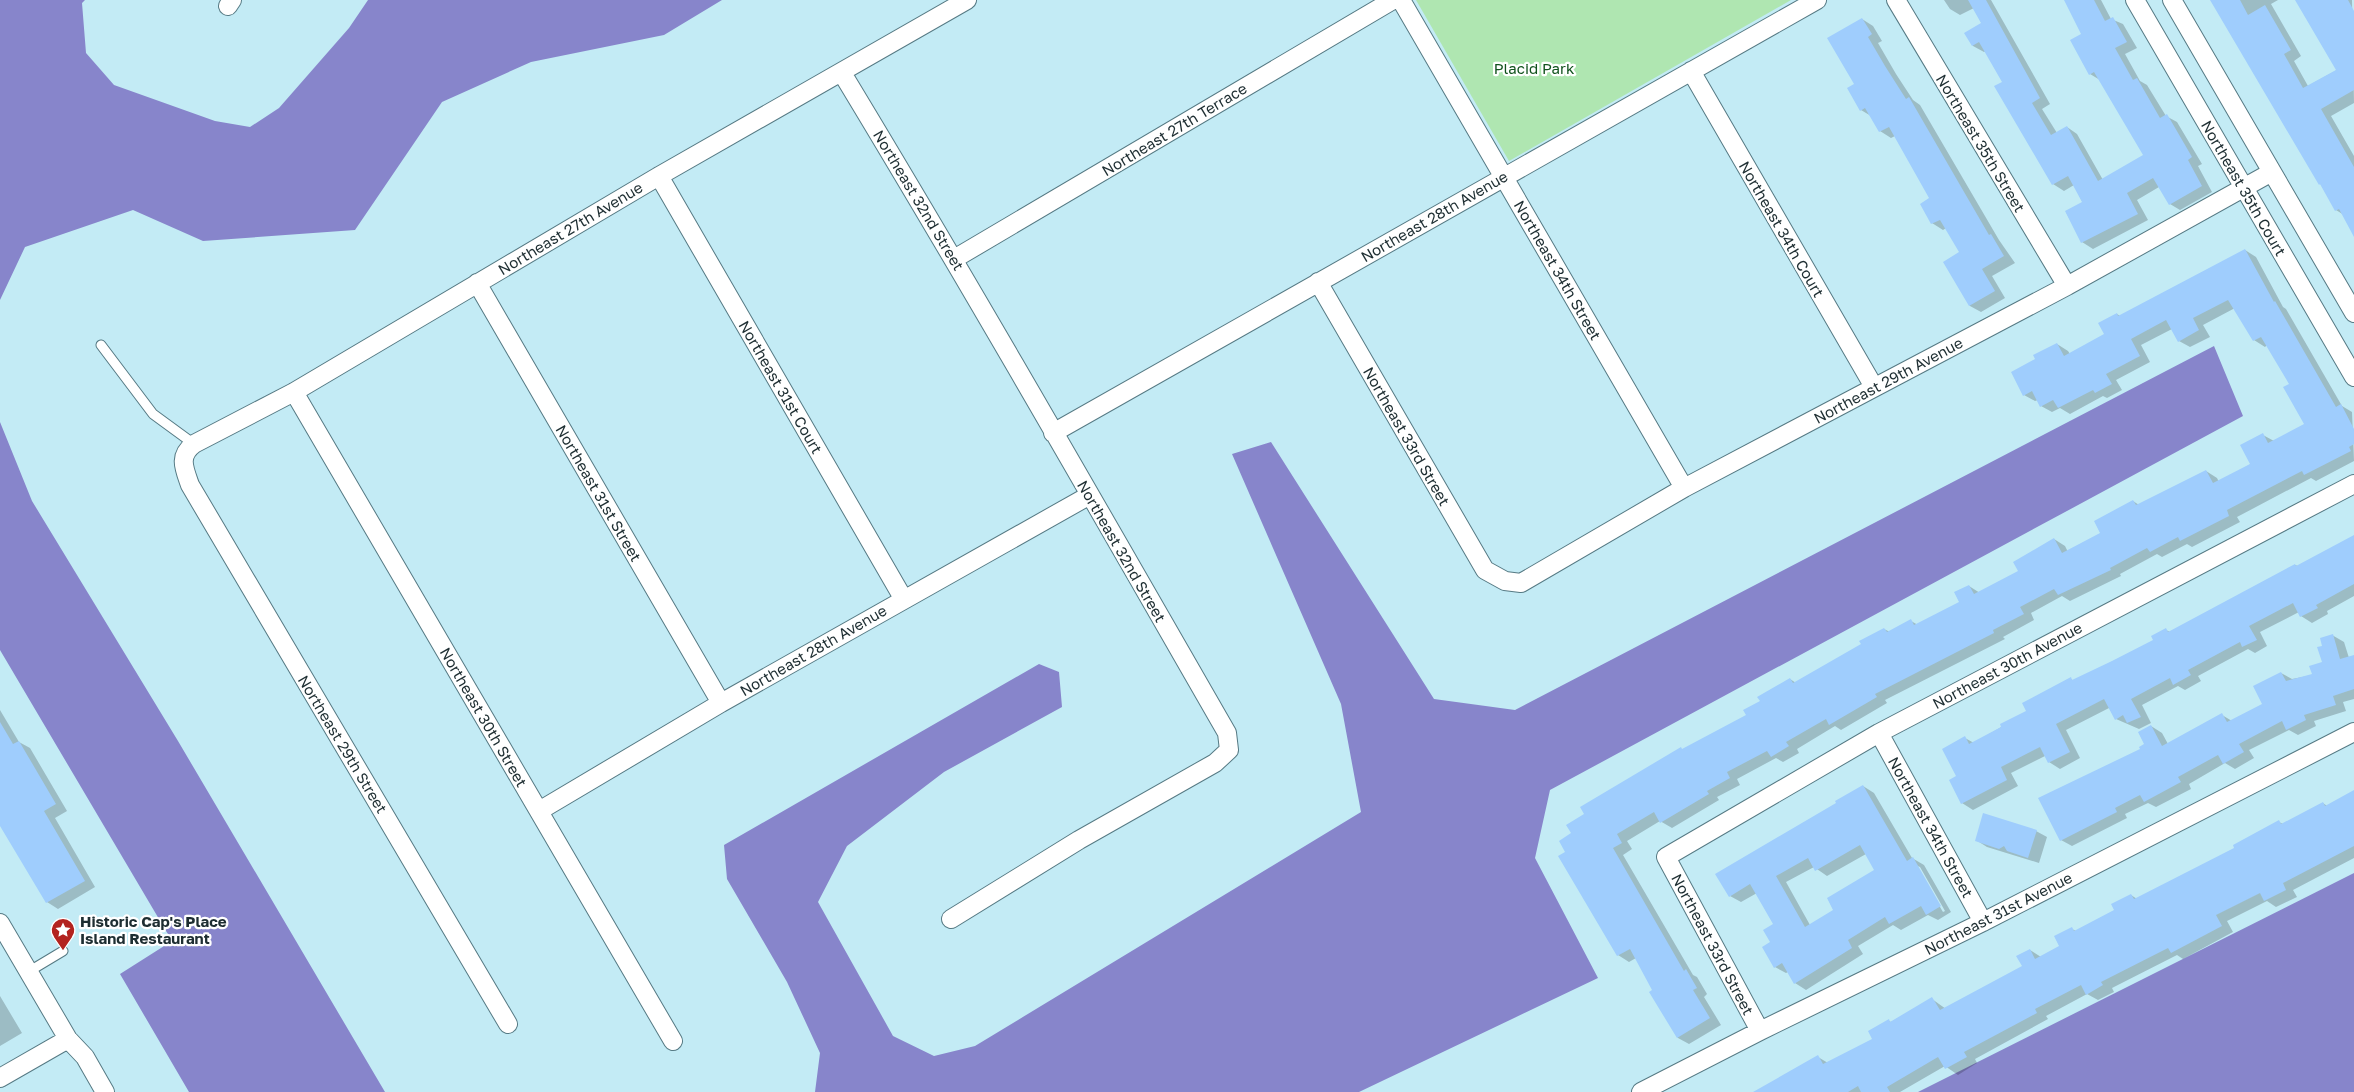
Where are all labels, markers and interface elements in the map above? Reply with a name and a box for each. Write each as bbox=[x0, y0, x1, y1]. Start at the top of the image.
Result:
park label: Placid Park bbox=[1494, 59, 1575, 77]
street label: Northeast 35th Street bbox=[1933, 71, 2029, 215]
street label: Northeast 27th Terrace bbox=[1098, 78, 1250, 179]
street label: Northeast 35th Court bbox=[2198, 117, 2290, 259]
street label: Northeast 32nd Street bbox=[870, 126, 968, 274]
street label: Northeast 34th Court bbox=[1736, 158, 1828, 300]
street label: Northeast 28th Avenue bbox=[1357, 166, 1511, 265]
street label: Northeast 27th Avenue bbox=[495, 178, 646, 278]
street label: Northeast 34th Street bbox=[1511, 197, 1605, 343]
street label: Northeast 31st Court bbox=[735, 317, 827, 457]
street label: Northeast 29th Avenue bbox=[1810, 333, 1966, 427]
street label: Northeast 33rd Street bbox=[1360, 363, 1454, 509]
street label: Northeast 31st Street bbox=[553, 421, 645, 565]
street label: Northeast 32nd Street bbox=[1074, 477, 1170, 625]
street label: Northeast 28th Avenue bbox=[736, 600, 890, 699]
street label: Northeast 30th Avenue bbox=[1929, 618, 2085, 712]
street label: Northeast 30th Street bbox=[437, 644, 531, 790]
street label: Northeast 29th Street bbox=[295, 672, 391, 816]
street label: Northeast 34th Street bbox=[1885, 754, 1977, 900]
street label: Northeast 31st Avenue bbox=[1921, 868, 2075, 958]
street label: Northeast 33rd Street bbox=[1668, 870, 1758, 1018]
place label: Historic Cap's Place Island Restaurant bbox=[80, 912, 227, 947]
place icon: Historic Cap's Place Island Restaurant bbox=[50, 917, 76, 951]

